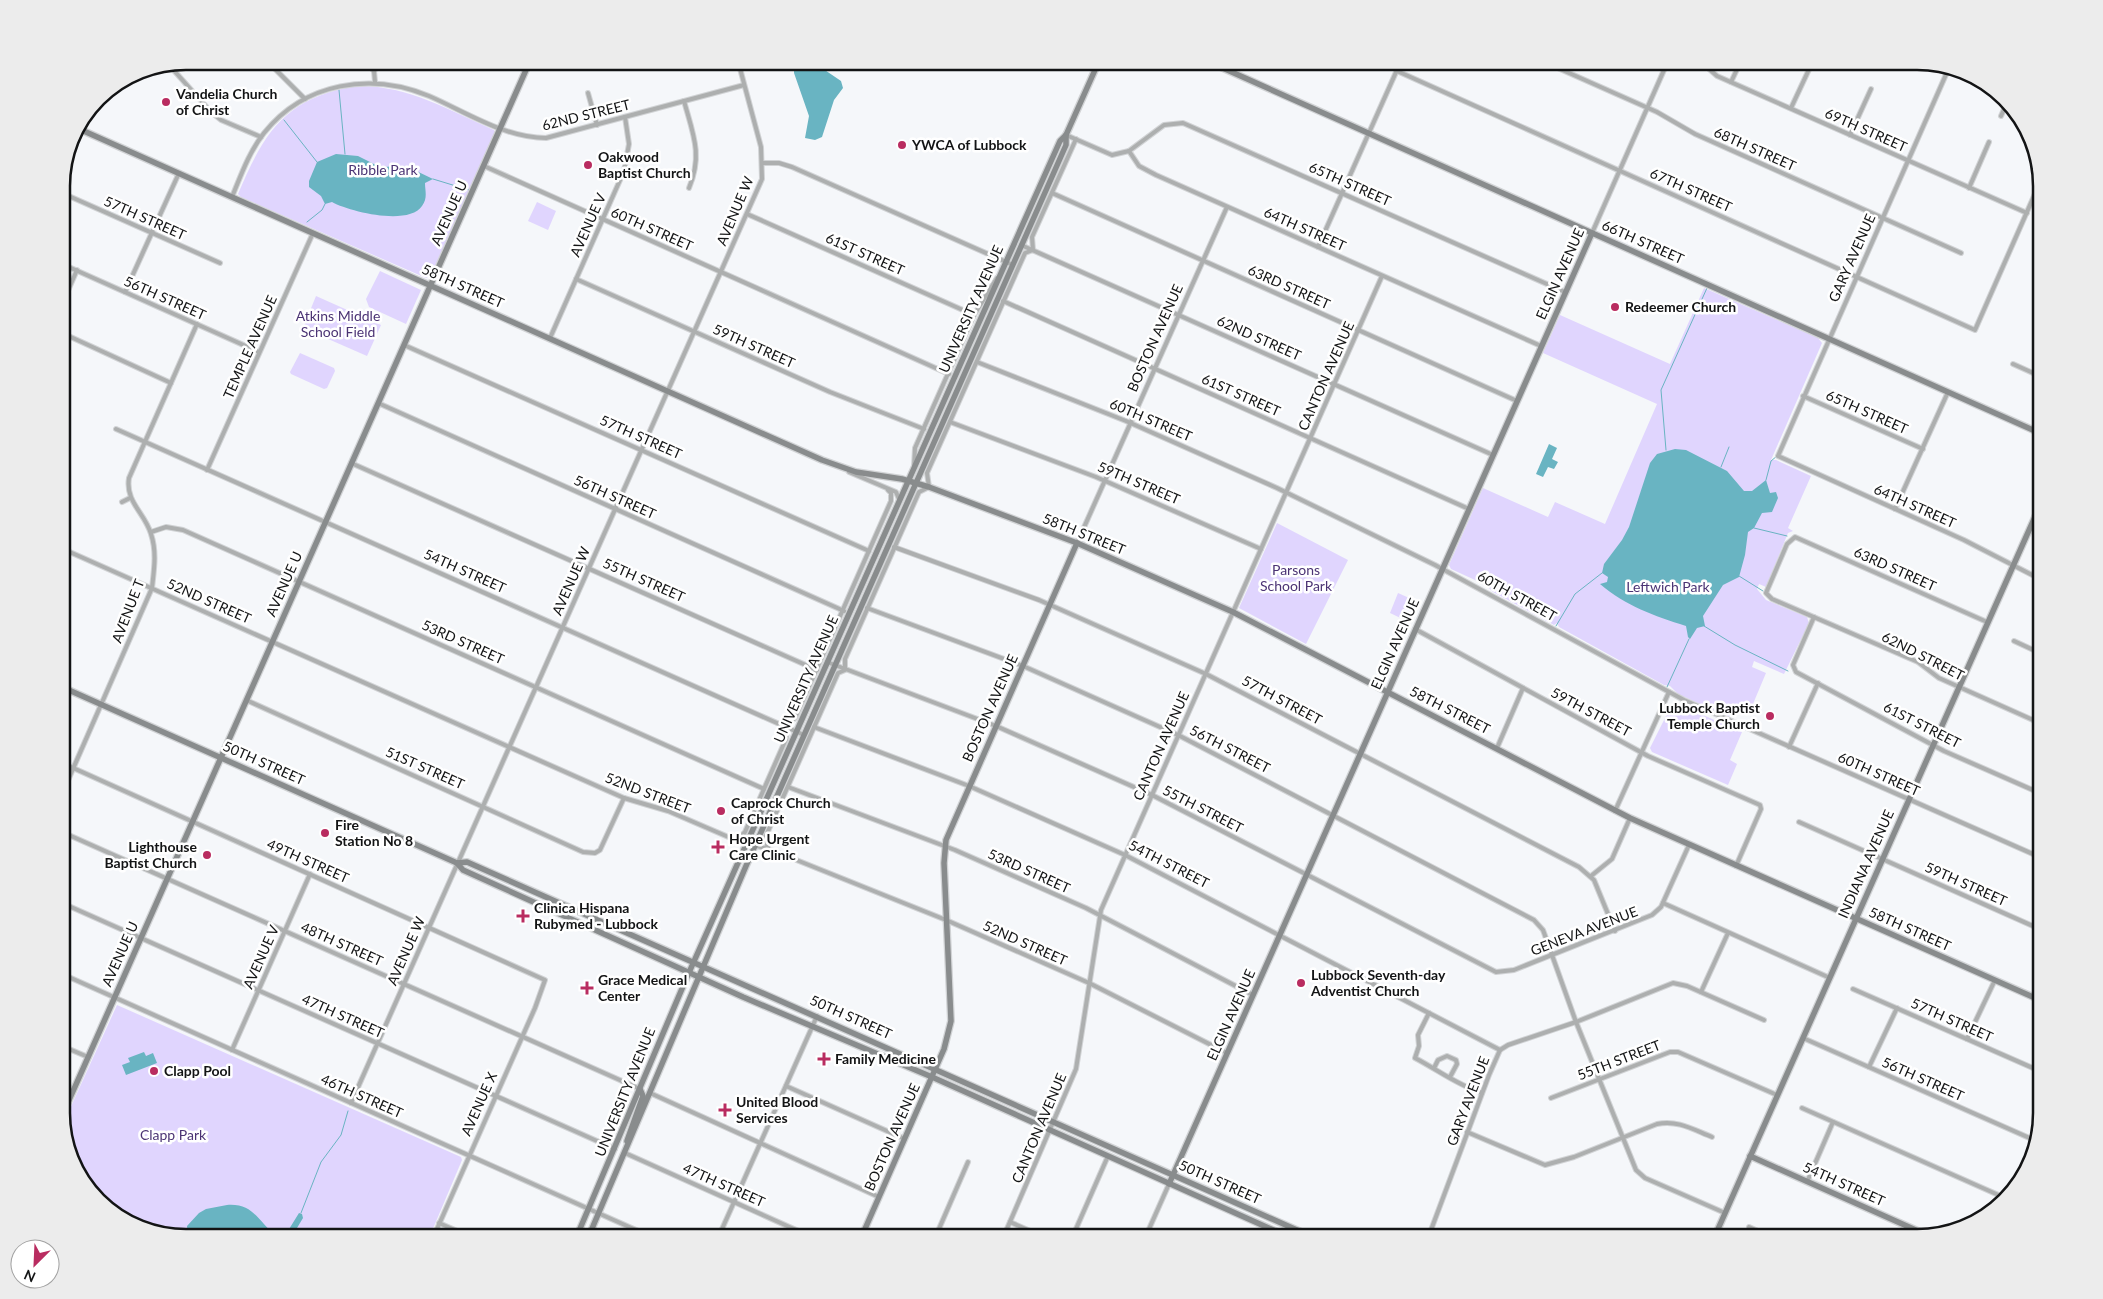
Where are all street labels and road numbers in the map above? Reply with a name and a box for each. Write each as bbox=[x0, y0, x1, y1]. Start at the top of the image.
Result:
street label: 62ND STREET bbox=[540, 95, 632, 134]
street label: 69TH STREET bbox=[1823, 104, 1910, 155]
street label: 68TH STREET bbox=[1712, 123, 1799, 174]
street label: 65TH STREET bbox=[1307, 158, 1394, 209]
street label: 67TH STREET bbox=[1648, 164, 1735, 215]
street label: AVENUE W bbox=[712, 173, 757, 248]
street label: AVENUE U bbox=[427, 178, 470, 248]
street label: AVENUE V bbox=[566, 190, 609, 259]
street label: 57TH STREET bbox=[102, 192, 189, 243]
street label: 60TH STREET bbox=[609, 203, 696, 254]
street label: 64TH STREET bbox=[1262, 203, 1349, 254]
street label: GARY AVENUE bbox=[1825, 211, 1879, 304]
street label: 66TH STREET bbox=[1600, 216, 1687, 267]
street label: ELGIN AVENUE bbox=[1532, 226, 1587, 322]
street label: 61ST STREET bbox=[823, 229, 908, 279]
street label: UNIVERSITY AVENUE bbox=[935, 242, 1006, 375]
street label: 58TH STREET bbox=[420, 260, 507, 311]
street label: 63RD STREET bbox=[1245, 261, 1334, 313]
street label: 56TH STREET bbox=[122, 272, 209, 323]
street label: BOSTON AVENUE bbox=[1123, 281, 1186, 394]
street label: TEMPLE AVENUE bbox=[219, 292, 280, 401]
street label: 62ND STREET bbox=[1215, 311, 1305, 364]
street label: CANTON AVENUE bbox=[1294, 319, 1357, 433]
street label: 59TH STREET bbox=[711, 320, 798, 371]
street label: 61ST STREET bbox=[1199, 370, 1284, 420]
street label: 65TH STREET bbox=[1824, 386, 1911, 437]
street label: 60TH STREET bbox=[1107, 395, 1196, 445]
street label: 57TH STREET bbox=[598, 411, 685, 462]
street label: 59TH STREET bbox=[1095, 458, 1184, 508]
street label: 56TH STREET bbox=[572, 471, 659, 522]
street label: 64TH STREET bbox=[1872, 480, 1959, 531]
street label: 58TH STREET bbox=[1040, 509, 1129, 558]
street label: AVENUE W bbox=[548, 543, 593, 618]
street label: 63RD STREET bbox=[1851, 543, 1940, 595]
street label: 54TH STREET bbox=[422, 545, 509, 596]
street label: AVENUE U bbox=[262, 549, 305, 619]
street label: 55TH STREET bbox=[601, 554, 688, 605]
street label: 60TH STREET bbox=[1475, 567, 1560, 625]
street label: 52ND STREET bbox=[165, 574, 255, 627]
street label: AVENUE T bbox=[108, 576, 148, 645]
street label: ELGIN AVENUE bbox=[1367, 596, 1422, 692]
street label: UNIVERSITY AVENUE bbox=[770, 612, 841, 745]
street label: 53RD STREET bbox=[419, 616, 508, 668]
street label: 62ND STREET bbox=[1879, 627, 1968, 684]
street label: BOSTON AVENUE bbox=[958, 651, 1021, 764]
street label: 57TH STREET bbox=[1239, 671, 1326, 728]
street label: 58TH STREET bbox=[1407, 682, 1494, 737]
street label: 59TH STREET bbox=[1548, 683, 1635, 740]
street label: CANTON AVENUE bbox=[1129, 689, 1192, 803]
street label: 61ST STREET bbox=[1881, 698, 1964, 752]
street label: 56TH STREET bbox=[1187, 721, 1274, 776]
street label: 50TH STREET bbox=[221, 737, 308, 788]
street label: 51ST STREET bbox=[383, 743, 468, 793]
street label: 60TH STREET bbox=[1836, 748, 1923, 799]
street label: 52ND STREET bbox=[603, 768, 694, 817]
street label: 55TH STREET bbox=[1160, 781, 1247, 836]
street label: INDIANA AVENUE bbox=[1834, 807, 1897, 921]
street label: 49TH STREET bbox=[265, 835, 352, 886]
street label: 54TH STREET bbox=[1126, 836, 1213, 891]
street label: 53RD STREET bbox=[985, 845, 1074, 897]
street label: 59TH STREET bbox=[1923, 858, 2010, 909]
street label: GENEVA AVENUE bbox=[1528, 902, 1640, 959]
street label: 58TH STREET bbox=[1867, 903, 1954, 954]
street label: AVENUE W bbox=[383, 913, 428, 988]
street label: 52ND STREET bbox=[981, 916, 1071, 969]
street label: 48TH STREET bbox=[299, 918, 386, 969]
street label: AVENUE U bbox=[98, 919, 141, 989]
street label: AVENUE V bbox=[239, 922, 282, 991]
street label: ELGIN AVENUE bbox=[1203, 967, 1258, 1063]
street label: 47TH STREET bbox=[300, 990, 387, 1041]
street label: 50TH STREET bbox=[808, 991, 895, 1042]
street label: 57TH STREET bbox=[1909, 994, 1996, 1045]
street label: UNIVERSITY AVENUE bbox=[591, 1025, 658, 1159]
street label: 55TH STREET bbox=[1575, 1036, 1664, 1083]
street label: 56TH STREET bbox=[1880, 1053, 1967, 1104]
street label: GARY AVENUE bbox=[1443, 1054, 1492, 1148]
street label: AVENUE X bbox=[457, 1069, 500, 1138]
street label: 46TH STREET bbox=[319, 1070, 406, 1121]
street label: CANTON AVENUE bbox=[1008, 1070, 1069, 1185]
street label: BOSTON AVENUE bbox=[860, 1080, 923, 1193]
street label: 50TH STREET bbox=[1177, 1156, 1264, 1207]
street label: 54TH STREET bbox=[1801, 1158, 1888, 1209]
street label: 47TH STREET bbox=[681, 1159, 768, 1210]

